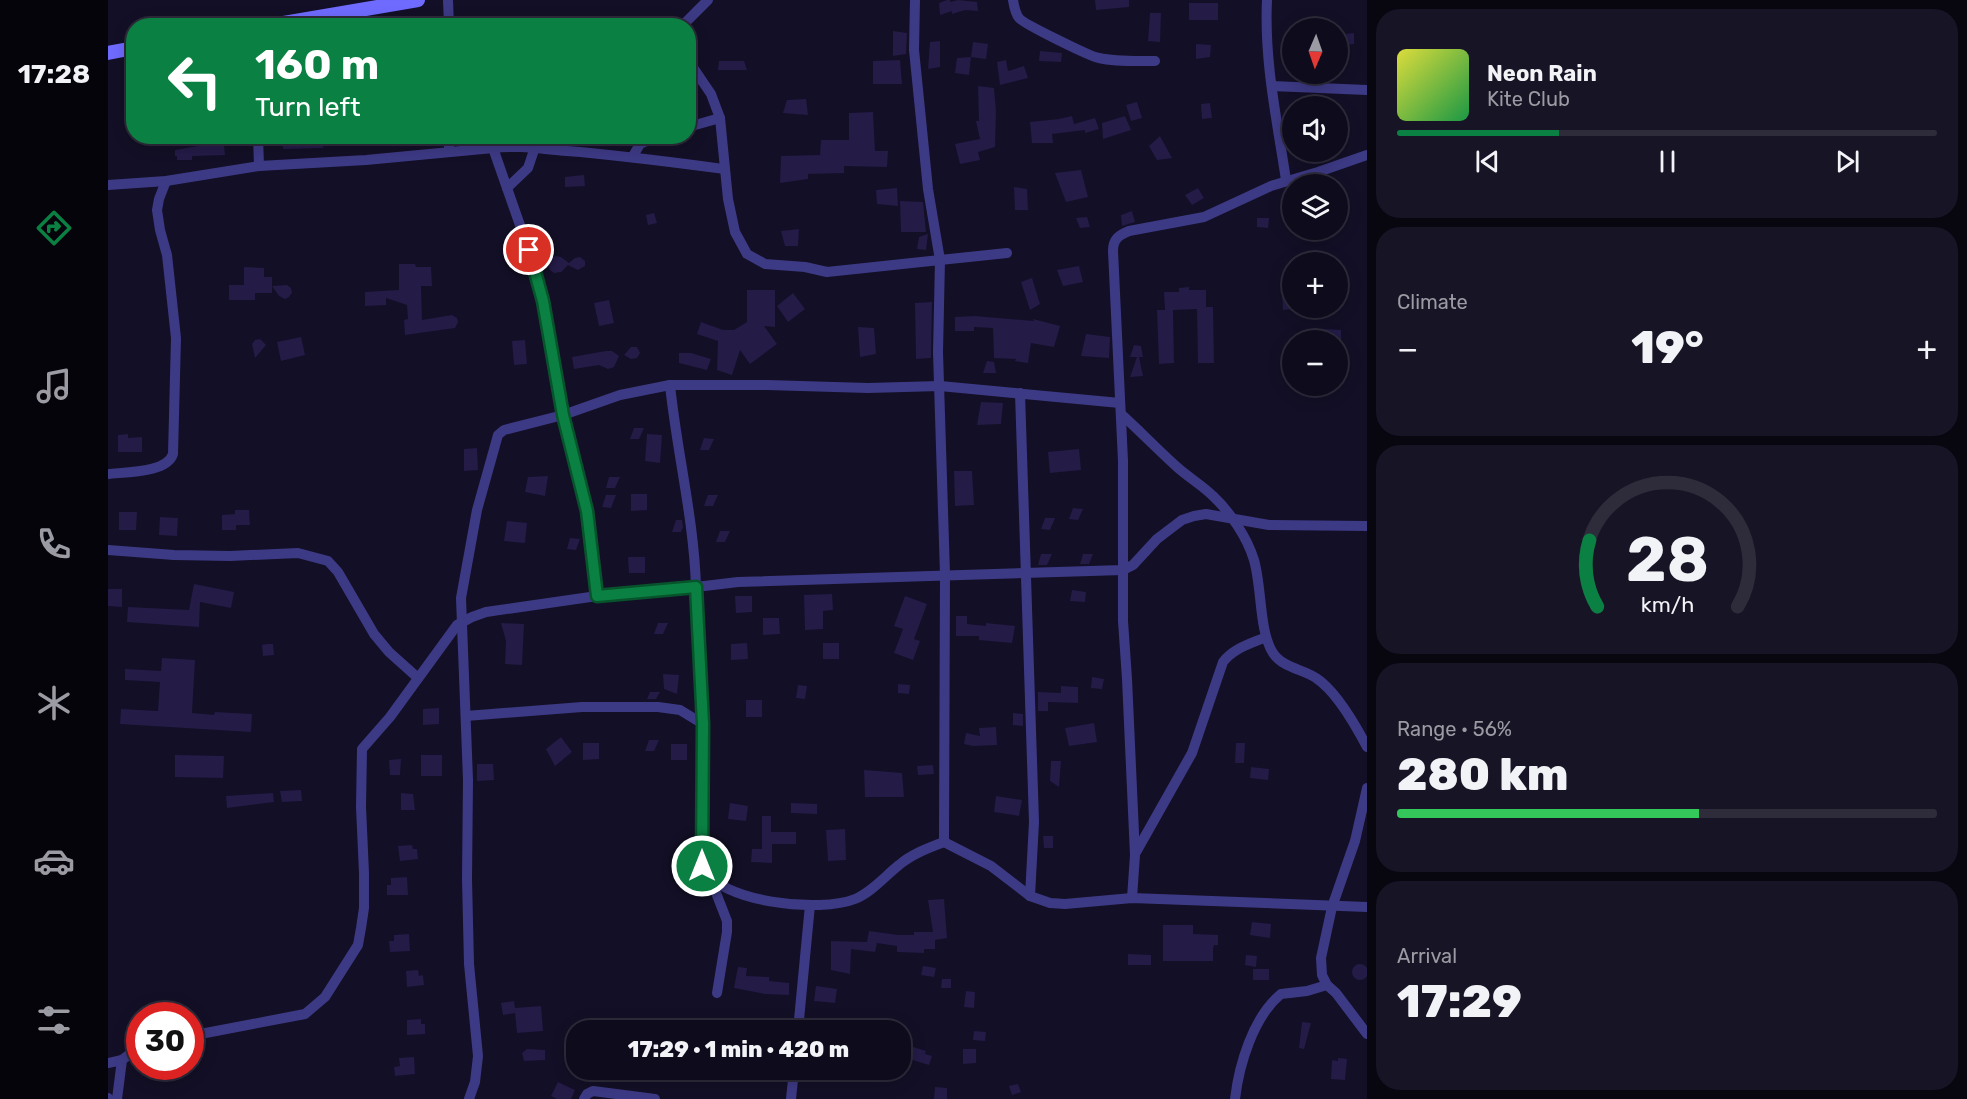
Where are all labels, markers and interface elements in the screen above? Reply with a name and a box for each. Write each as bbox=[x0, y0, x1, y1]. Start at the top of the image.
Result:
north arrow bbox=[1282, 18, 1348, 84]
map controls bbox=[1282, 18, 1348, 396]
text: 160 m bbox=[255, 40, 379, 90]
icon: left bbox=[156, 42, 234, 120]
text: 17:28 bbox=[18, 58, 90, 90]
text: Neon Rain bbox=[1487, 60, 1597, 87]
text: Kite Club bbox=[1487, 87, 1570, 111]
text: Turn left bbox=[255, 91, 360, 123]
button: sound bbox=[1282, 96, 1348, 162]
icon: previous bbox=[1471, 145, 1504, 178]
icon: pause bbox=[1651, 145, 1684, 178]
icon: next bbox=[1831, 145, 1864, 178]
button: layers bbox=[1282, 174, 1348, 240]
icon: directions bbox=[33, 207, 75, 249]
pin bbox=[503, 224, 554, 275]
icon: arrive bbox=[512, 233, 545, 266]
button: + bbox=[1282, 252, 1348, 318]
text: Climate bbox=[1397, 290, 1468, 314]
text: 19° bbox=[1631, 321, 1704, 374]
text: − bbox=[1397, 329, 1418, 368]
text: + bbox=[1916, 329, 1937, 368]
button: − bbox=[1282, 330, 1348, 396]
icon: music bbox=[33, 365, 75, 407]
icon: phone bbox=[33, 523, 75, 565]
text: 28 bbox=[1626, 523, 1708, 597]
text: km/h bbox=[1640, 592, 1694, 617]
icon: climate bbox=[33, 682, 75, 724]
text: Range · 56% bbox=[1397, 717, 1512, 741]
text: 280 km bbox=[1397, 748, 1569, 801]
position arrow bbox=[670, 834, 734, 898]
icon: car bbox=[33, 840, 75, 882]
text: Arrival bbox=[1397, 944, 1457, 968]
text: 17:29 bbox=[1397, 975, 1522, 1028]
icon: filters bbox=[33, 999, 75, 1041]
speed limit sign: 30 bbox=[126, 1002, 204, 1080]
text: 17:29 · 1 min · 420 m bbox=[628, 1036, 849, 1063]

